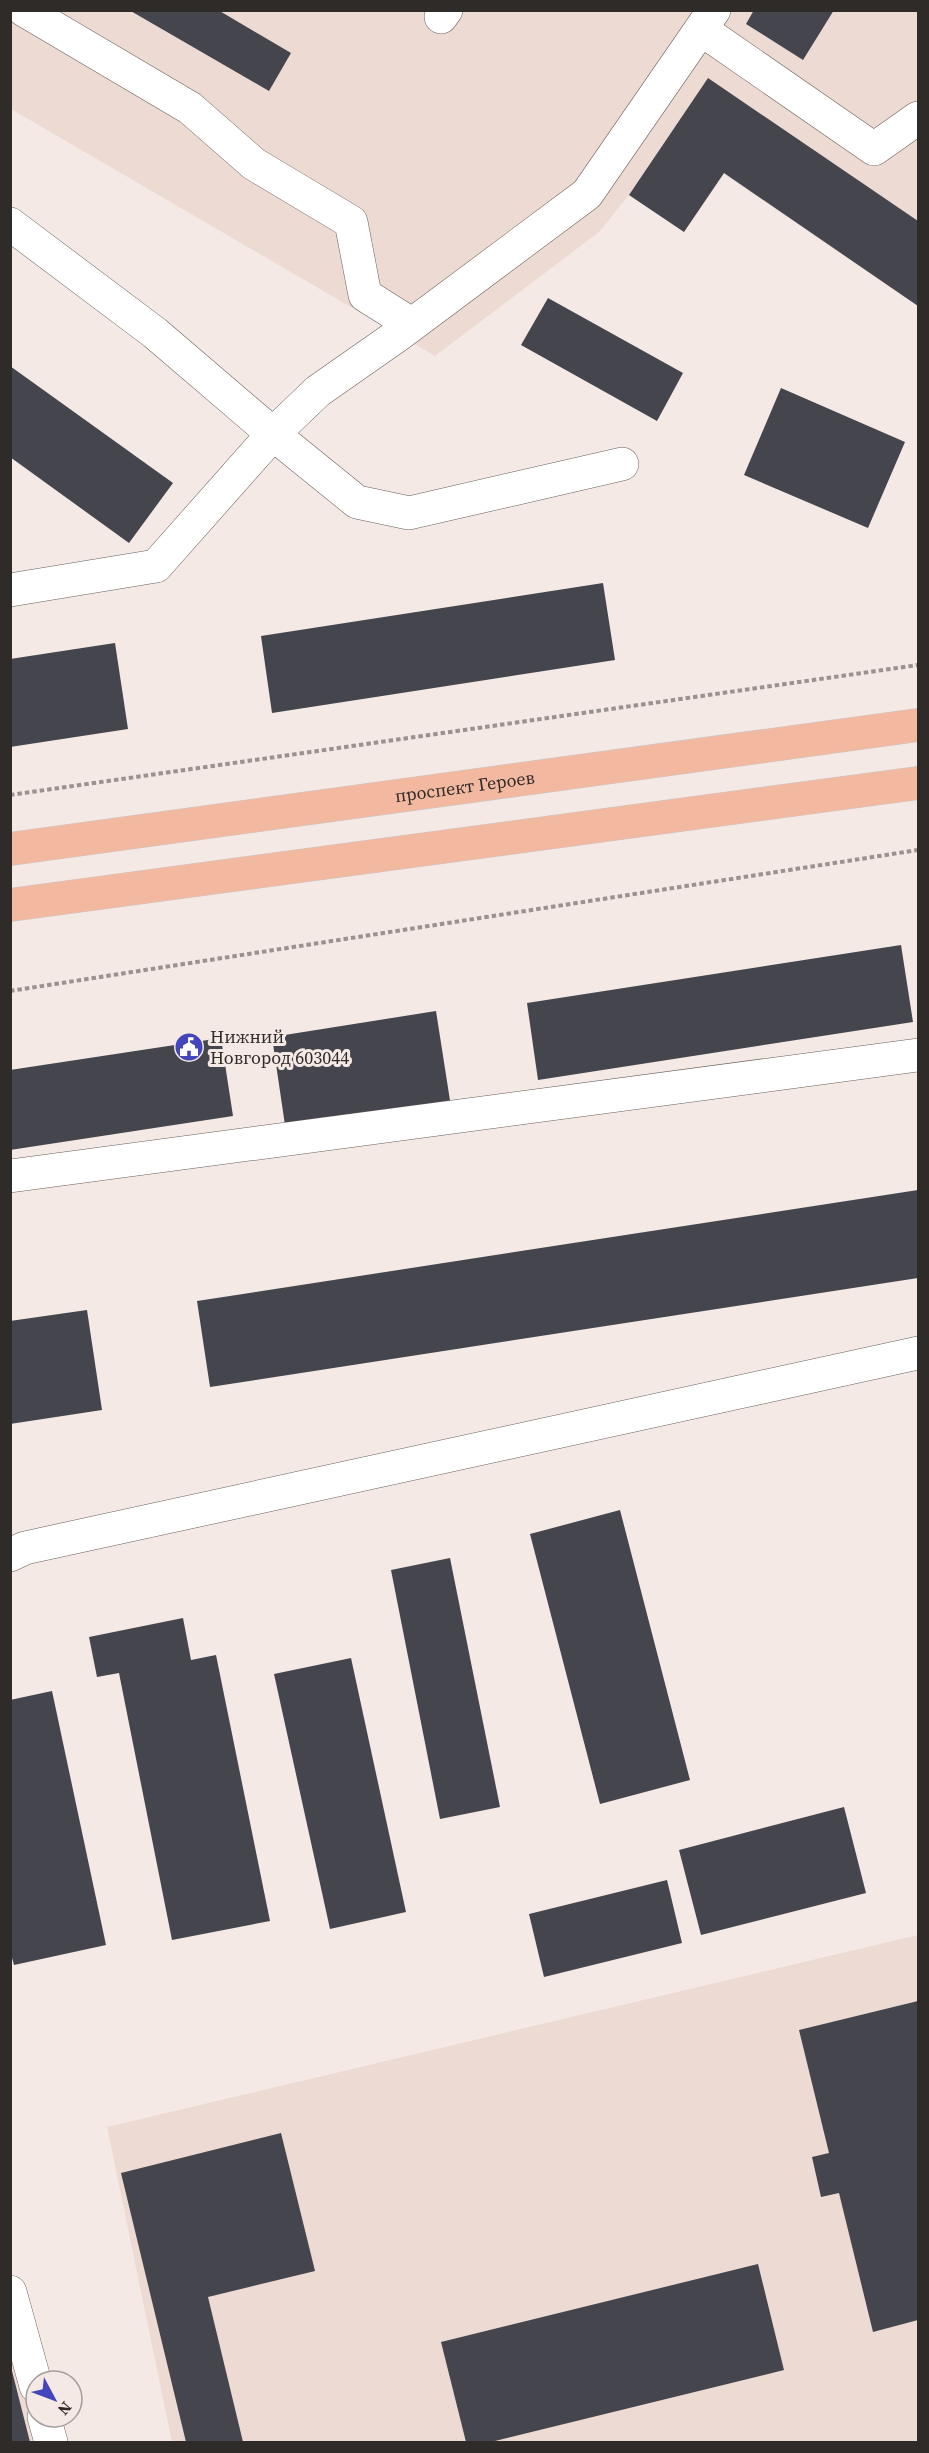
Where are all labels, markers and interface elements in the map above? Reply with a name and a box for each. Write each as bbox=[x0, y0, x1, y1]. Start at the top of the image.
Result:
street label: проспект Героев bbox=[393, 764, 536, 808]
place label: Нижний Новгород 603044 bbox=[210, 1024, 349, 1070]
public building icon: Нижний Новгород 603044 bbox=[173, 1031, 205, 1063]
north arrow bbox=[24, 2369, 84, 2429]
text: N bbox=[53, 2397, 77, 2421]

